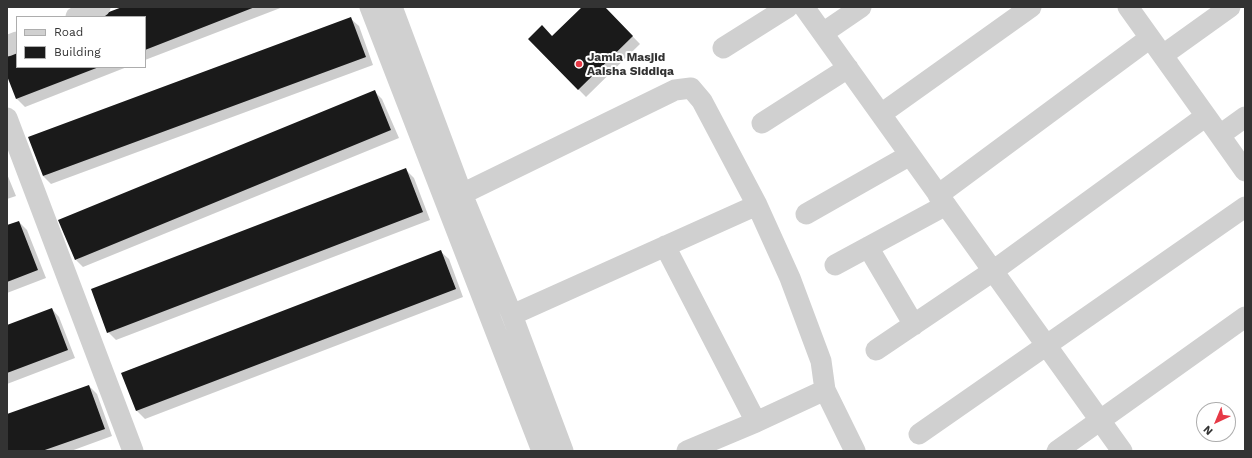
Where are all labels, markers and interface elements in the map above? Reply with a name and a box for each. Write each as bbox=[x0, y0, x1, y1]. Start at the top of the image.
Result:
legend bbox=[16, 16, 146, 68]
text: Road bbox=[54, 25, 83, 39]
text: Building bbox=[54, 45, 101, 59]
place label: Jamia Masjid Aaisha Siddiqa bbox=[587, 50, 674, 78]
marker: Jamia Masjid Aaisha Siddiqa bbox=[574, 59, 584, 69]
north arrow bbox=[1196, 402, 1236, 442]
text: N bbox=[1201, 423, 1215, 438]

